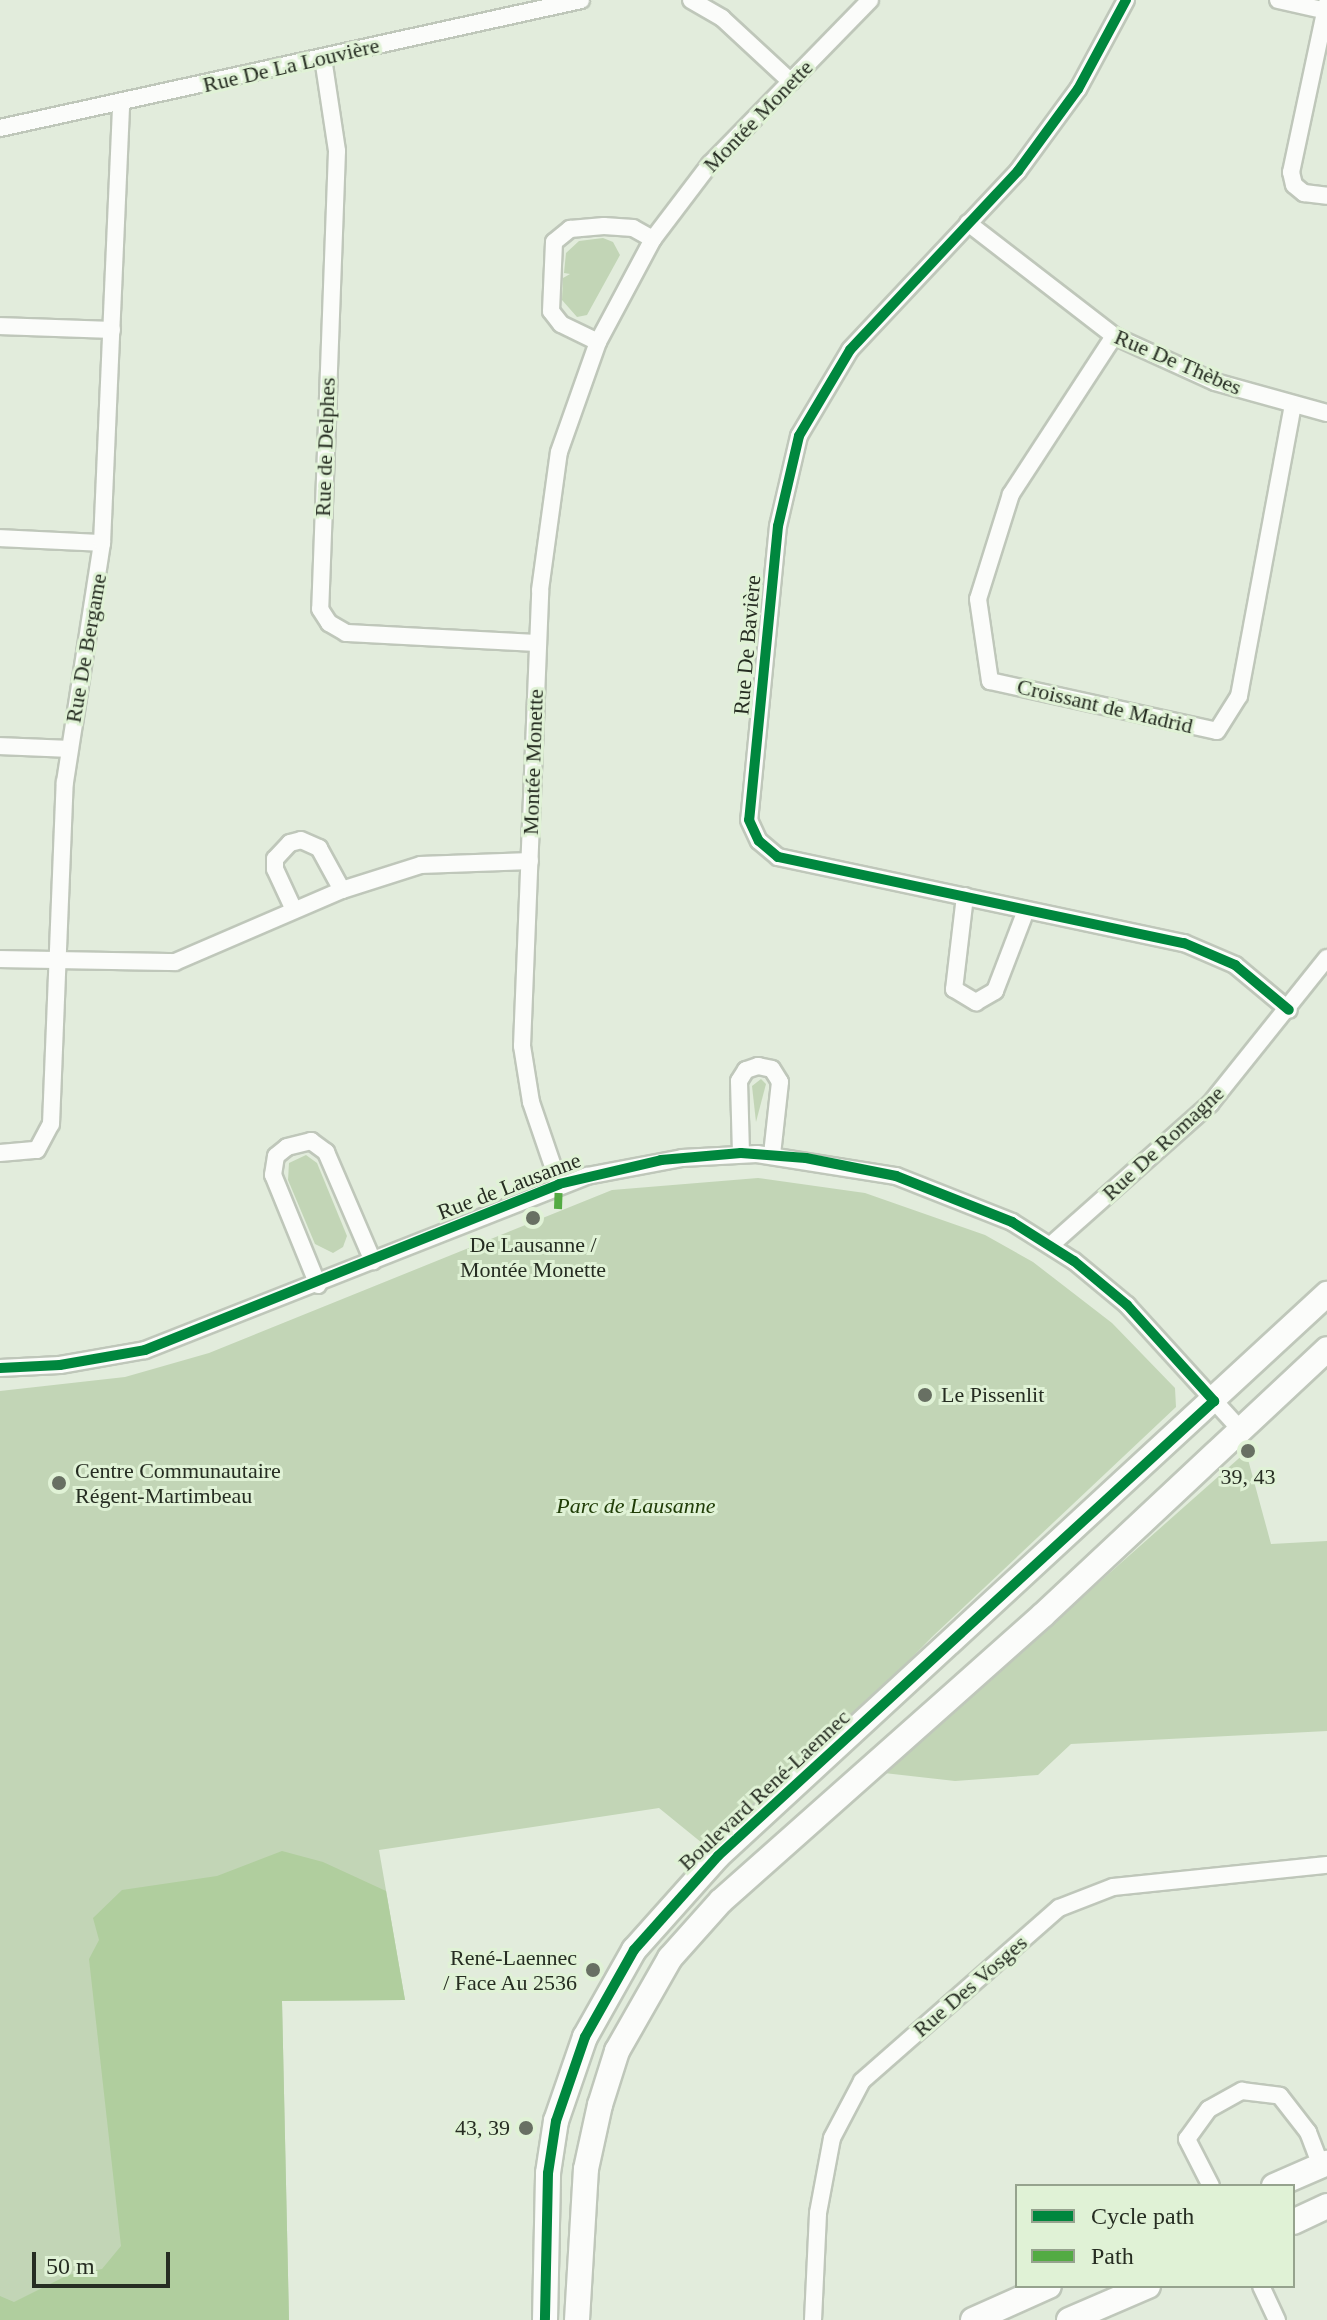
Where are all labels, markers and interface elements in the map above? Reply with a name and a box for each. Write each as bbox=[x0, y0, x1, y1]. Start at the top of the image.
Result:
street label: Rue De La Louvière bbox=[200, 32, 382, 98]
street label: Montée Monette bbox=[698, 54, 818, 178]
street label: Rue De Thèbes bbox=[1110, 323, 1246, 401]
street label: Rue de Delphes bbox=[309, 377, 341, 517]
street label: Rue De Bergame bbox=[60, 571, 112, 725]
street label: Rue De Bavière bbox=[728, 574, 766, 716]
street label: Croissant de Madrid bbox=[1015, 673, 1195, 739]
street label: Montée Monette bbox=[517, 689, 549, 835]
street label: Rue De Romagne bbox=[1097, 1080, 1229, 1206]
street label: Rue de Lausanne bbox=[434, 1147, 584, 1225]
marker: De Lausanne / Montée Monette bbox=[524, 1209, 542, 1227]
place label: De Lausanne / Montée Monette bbox=[460, 1231, 606, 1282]
place label: Le Pissenlit bbox=[941, 1382, 1044, 1408]
marker: Le Pissenlit bbox=[916, 1386, 934, 1404]
marker: 39, 43 bbox=[1239, 1442, 1257, 1460]
place label: Centre Communautaire Régent-Martimbeau bbox=[75, 1457, 281, 1508]
place label: 39, 43 bbox=[1220, 1464, 1276, 1490]
marker: Centre Communautaire Régent-Martimbeau bbox=[50, 1474, 68, 1492]
park label: Parc de Lausanne bbox=[556, 1493, 716, 1519]
street label: Boulevard René-Laennec bbox=[673, 1704, 855, 1876]
street label: Rue Des Vosges bbox=[908, 1929, 1032, 2043]
place label: René-Laennec / Face Au 2536 bbox=[442, 1944, 577, 1996]
marker: René-Laennec / Face Au 2536 bbox=[584, 1961, 602, 1979]
place label: 43, 39 bbox=[455, 2115, 510, 2141]
marker: 43, 39 bbox=[517, 2119, 535, 2137]
legend bbox=[1015, 2184, 1295, 2288]
text: Cycle path bbox=[1091, 2203, 1194, 2229]
scale bar bbox=[36, 2236, 174, 2286]
text: Path bbox=[1091, 2243, 1134, 2269]
text: 50 m bbox=[46, 2253, 95, 2279]

